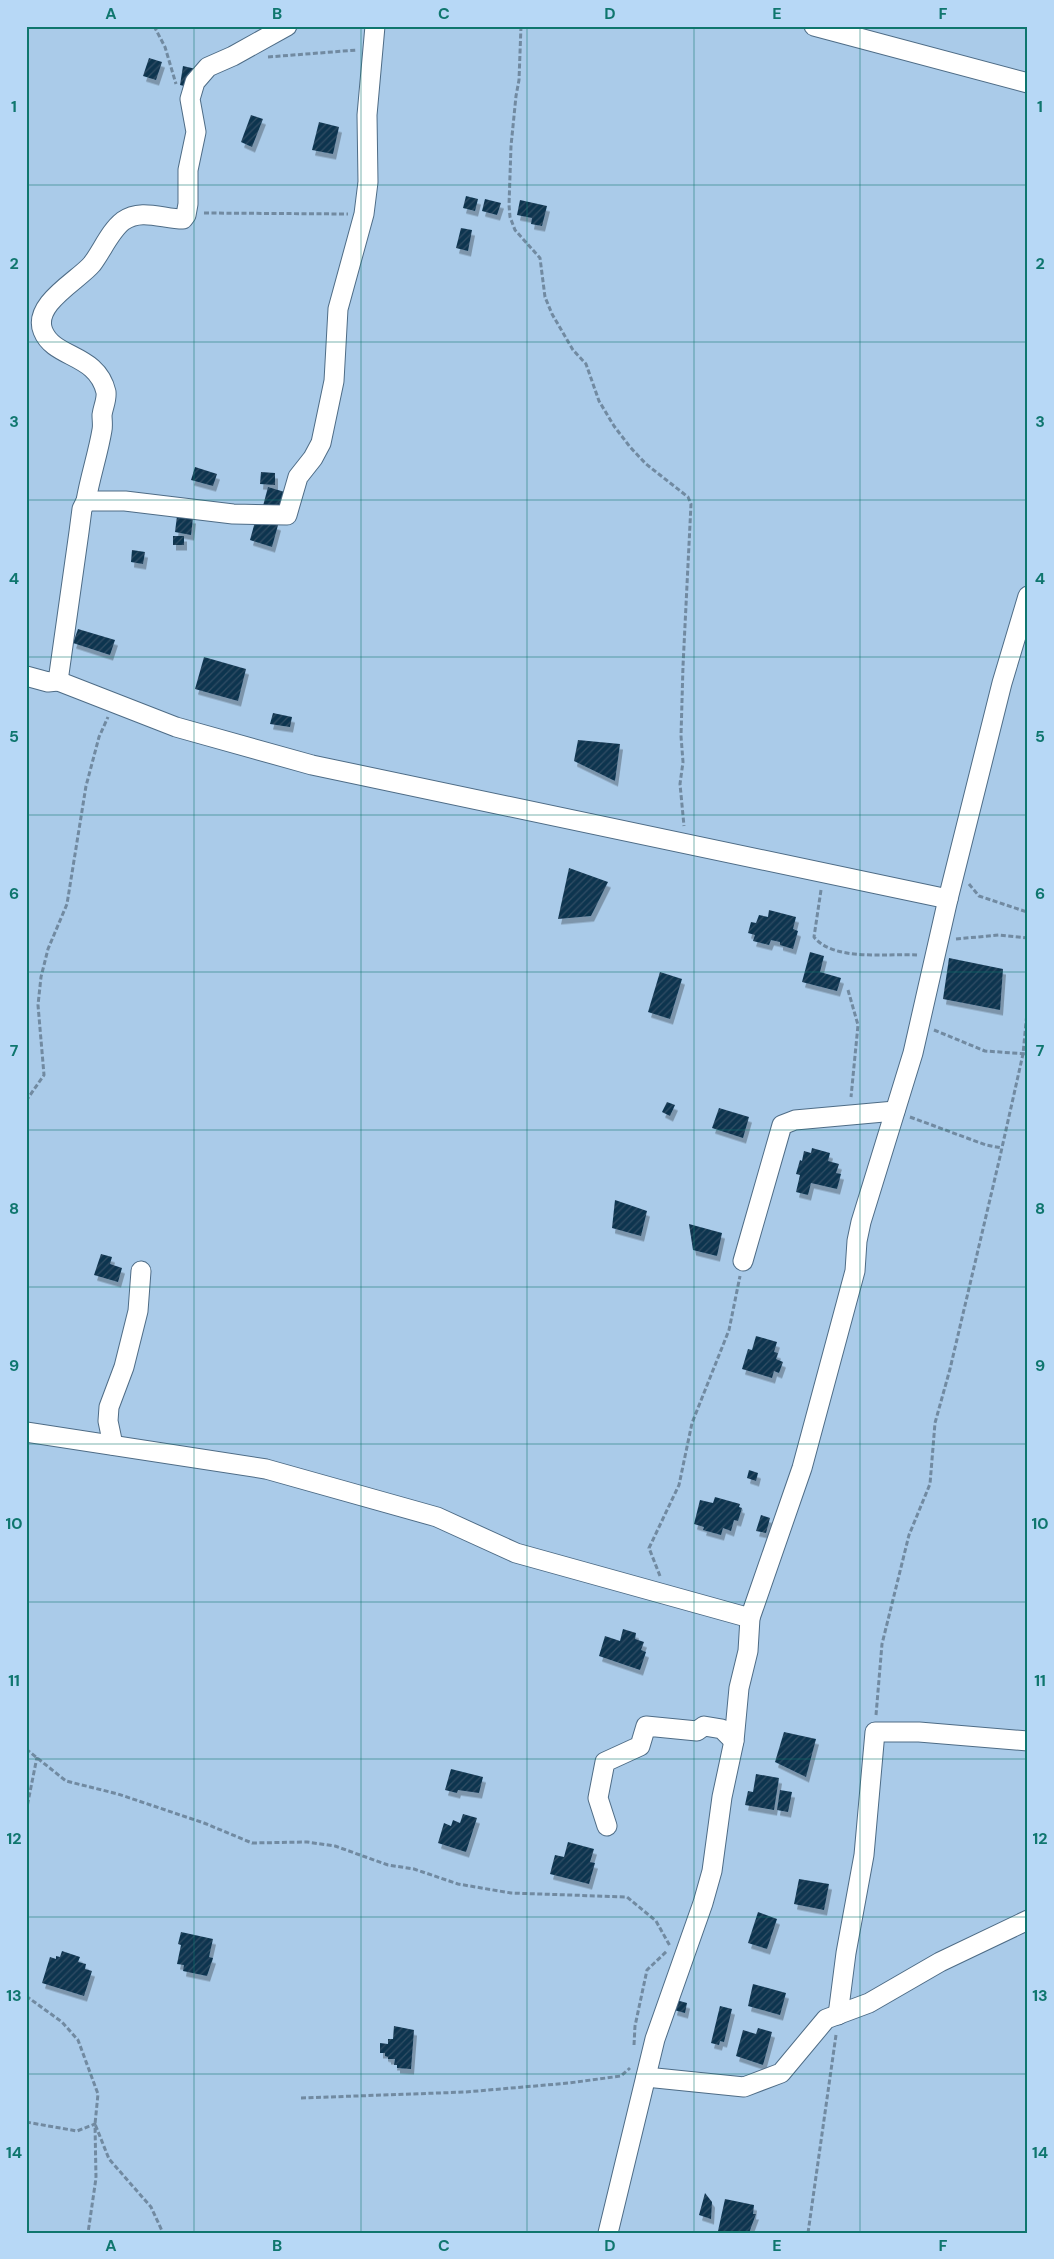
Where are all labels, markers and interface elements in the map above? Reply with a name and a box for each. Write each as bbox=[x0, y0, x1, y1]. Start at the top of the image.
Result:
text: A bbox=[105, 3, 117, 24]
text: B bbox=[272, 3, 282, 24]
text: C bbox=[438, 3, 450, 24]
text: D bbox=[604, 3, 616, 24]
text: E bbox=[772, 3, 782, 24]
text: F bbox=[939, 3, 948, 24]
text: 1 bbox=[11, 96, 17, 117]
text: 1 bbox=[1037, 96, 1043, 117]
text: 2 bbox=[9, 253, 19, 274]
text: 2 bbox=[1035, 253, 1045, 274]
text: 3 bbox=[9, 411, 19, 432]
text: 3 bbox=[1035, 411, 1045, 432]
text: 4 bbox=[9, 568, 19, 589]
text: 4 bbox=[1035, 568, 1045, 589]
text: 5 bbox=[9, 726, 19, 747]
text: 5 bbox=[1035, 726, 1045, 747]
text: 6 bbox=[9, 883, 19, 904]
text: 6 bbox=[1035, 883, 1045, 904]
text: 7 bbox=[10, 1040, 19, 1061]
text: 7 bbox=[1036, 1040, 1045, 1061]
text: 8 bbox=[9, 1198, 19, 1219]
text: 8 bbox=[1035, 1198, 1045, 1219]
text: 9 bbox=[9, 1355, 19, 1376]
text: 9 bbox=[1035, 1355, 1045, 1376]
text: 10 bbox=[5, 1513, 23, 1534]
text: 10 bbox=[1031, 1513, 1049, 1534]
text: 11 bbox=[8, 1670, 20, 1691]
text: 11 bbox=[1034, 1670, 1046, 1691]
text: 12 bbox=[6, 1828, 22, 1849]
text: 12 bbox=[1032, 1828, 1048, 1849]
text: 13 bbox=[6, 1985, 22, 2006]
text: 13 bbox=[1032, 1985, 1048, 2006]
text: 14 bbox=[6, 2142, 22, 2163]
text: 14 bbox=[1032, 2142, 1048, 2163]
text: A bbox=[105, 2235, 117, 2256]
text: B bbox=[272, 2235, 282, 2256]
text: C bbox=[438, 2235, 450, 2256]
text: D bbox=[604, 2235, 616, 2256]
text: E bbox=[772, 2235, 782, 2256]
text: F bbox=[939, 2235, 948, 2256]

